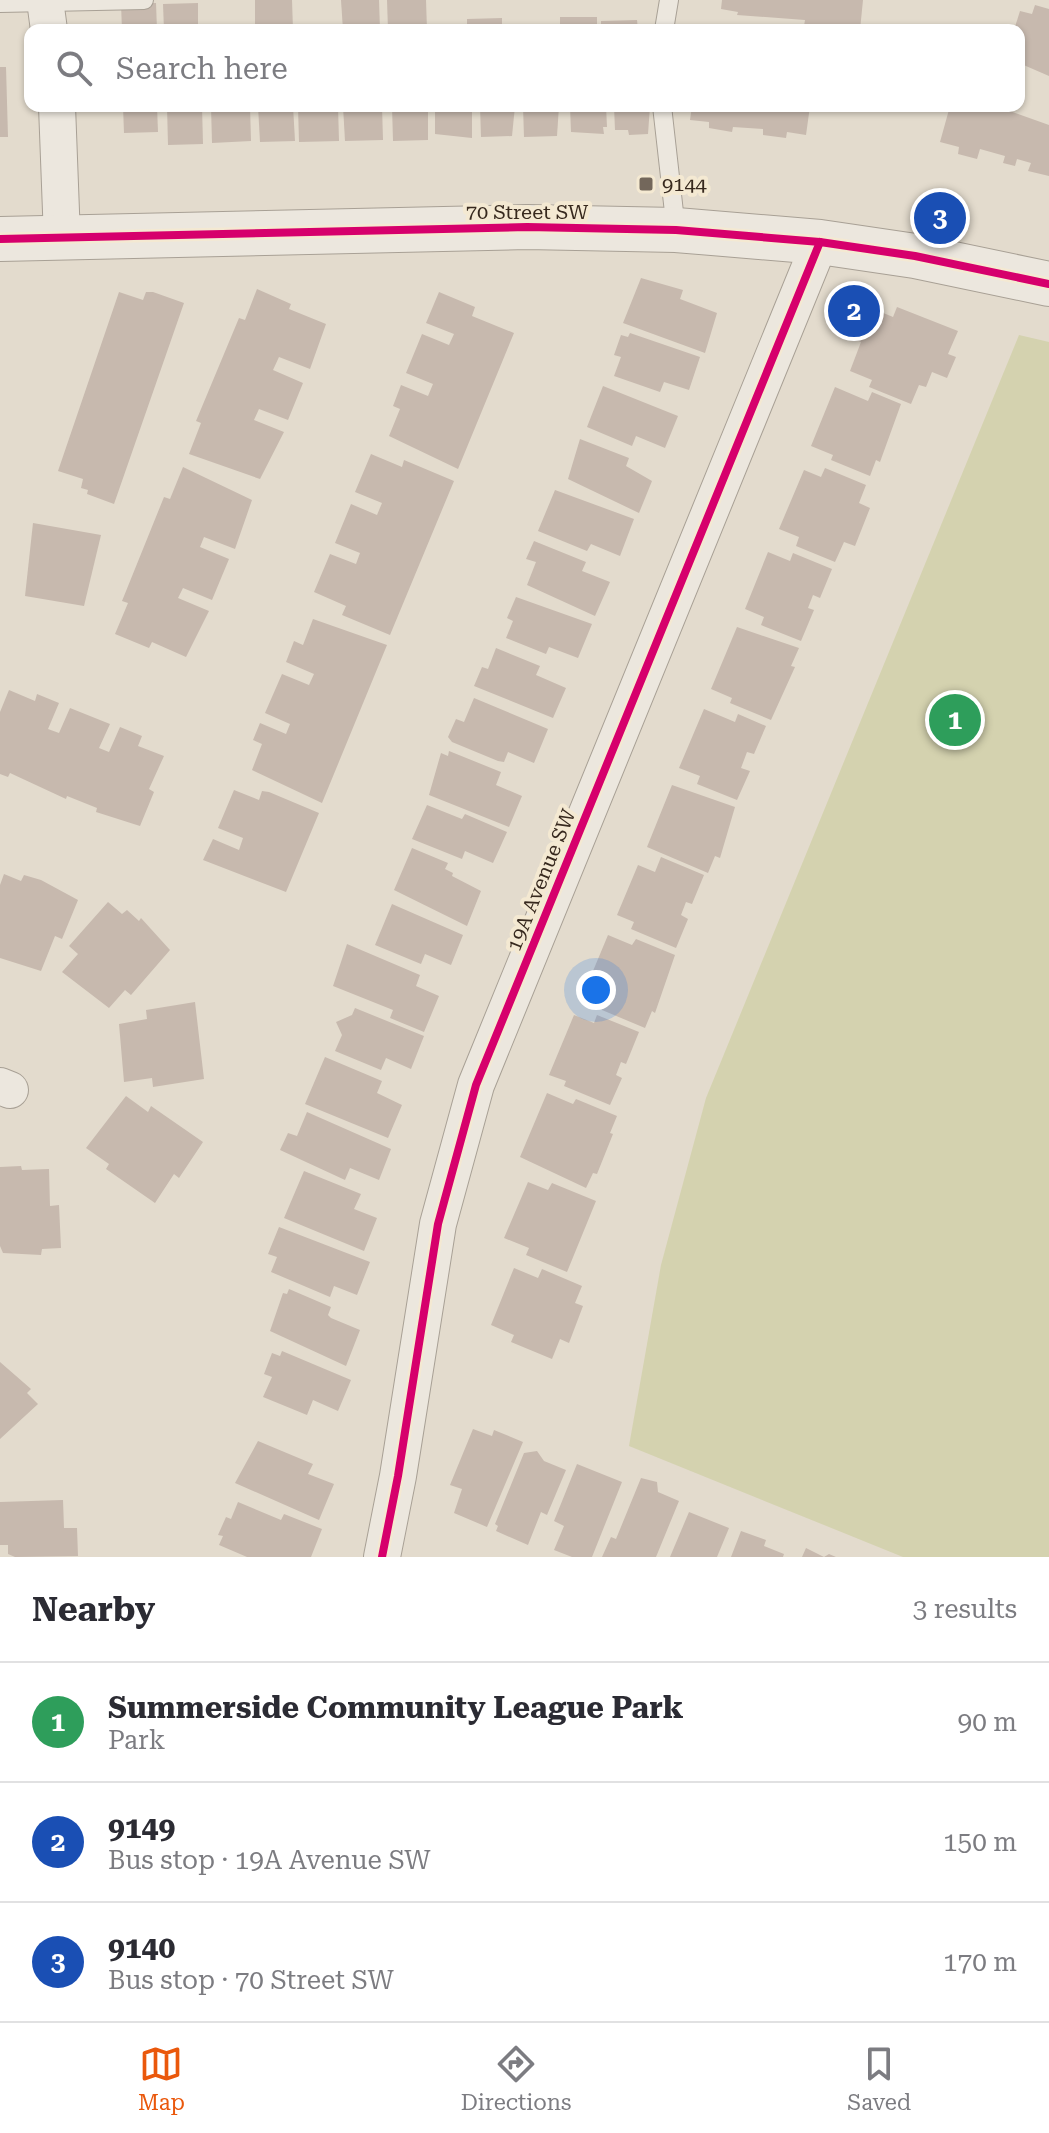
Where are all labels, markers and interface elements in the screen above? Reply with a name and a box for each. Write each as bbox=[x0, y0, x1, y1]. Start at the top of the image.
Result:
search box bbox=[24, 24, 1025, 112]
icon: search bbox=[52, 46, 96, 90]
text: Search here bbox=[116, 51, 288, 86]
place label: 9144 bbox=[662, 172, 708, 196]
marker: 9144 bbox=[637, 175, 655, 193]
pin: 3 bbox=[914, 188, 966, 248]
street label: 70 Street SW bbox=[466, 200, 589, 224]
pin: 2 bbox=[828, 281, 880, 341]
pin: 1 bbox=[929, 690, 981, 750]
street label: 19A Avenue SW bbox=[502, 805, 581, 954]
your location bbox=[576, 970, 616, 1010]
text: Nearby bbox=[32, 1589, 155, 1629]
text: 3 results bbox=[913, 1594, 1017, 1624]
text: Summerside Community League Park bbox=[108, 1690, 683, 1725]
text: 1 bbox=[51, 1707, 65, 1737]
text: 90 m bbox=[958, 1707, 1017, 1737]
text: Park bbox=[108, 1725, 165, 1755]
text: 9149 bbox=[108, 1810, 175, 1845]
text: 2 bbox=[51, 1827, 65, 1857]
text: 150 m bbox=[943, 1827, 1017, 1857]
text: Bus stop · 19A Avenue SW bbox=[108, 1845, 431, 1875]
text: 9140 bbox=[108, 1930, 175, 1965]
text: 3 bbox=[51, 1947, 65, 1977]
text: 170 m bbox=[943, 1947, 1017, 1977]
text: Bus stop · 70 Street SW bbox=[108, 1965, 394, 1995]
tab: Map bbox=[138, 2042, 185, 2115]
tab: Directions bbox=[461, 2042, 572, 2115]
tab: Saved bbox=[847, 2042, 911, 2115]

